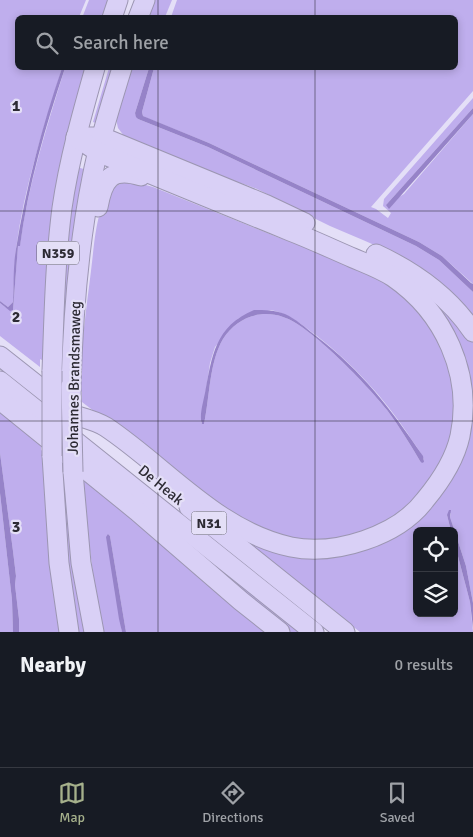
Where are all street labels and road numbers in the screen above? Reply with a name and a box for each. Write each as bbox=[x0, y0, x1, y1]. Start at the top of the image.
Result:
road number: N359 bbox=[37, 242, 79, 264]
street label: Johannes Brandsmaweg bbox=[64, 301, 84, 455]
street label: De Heak bbox=[135, 461, 188, 509]
road number: N31 bbox=[192, 512, 226, 534]

